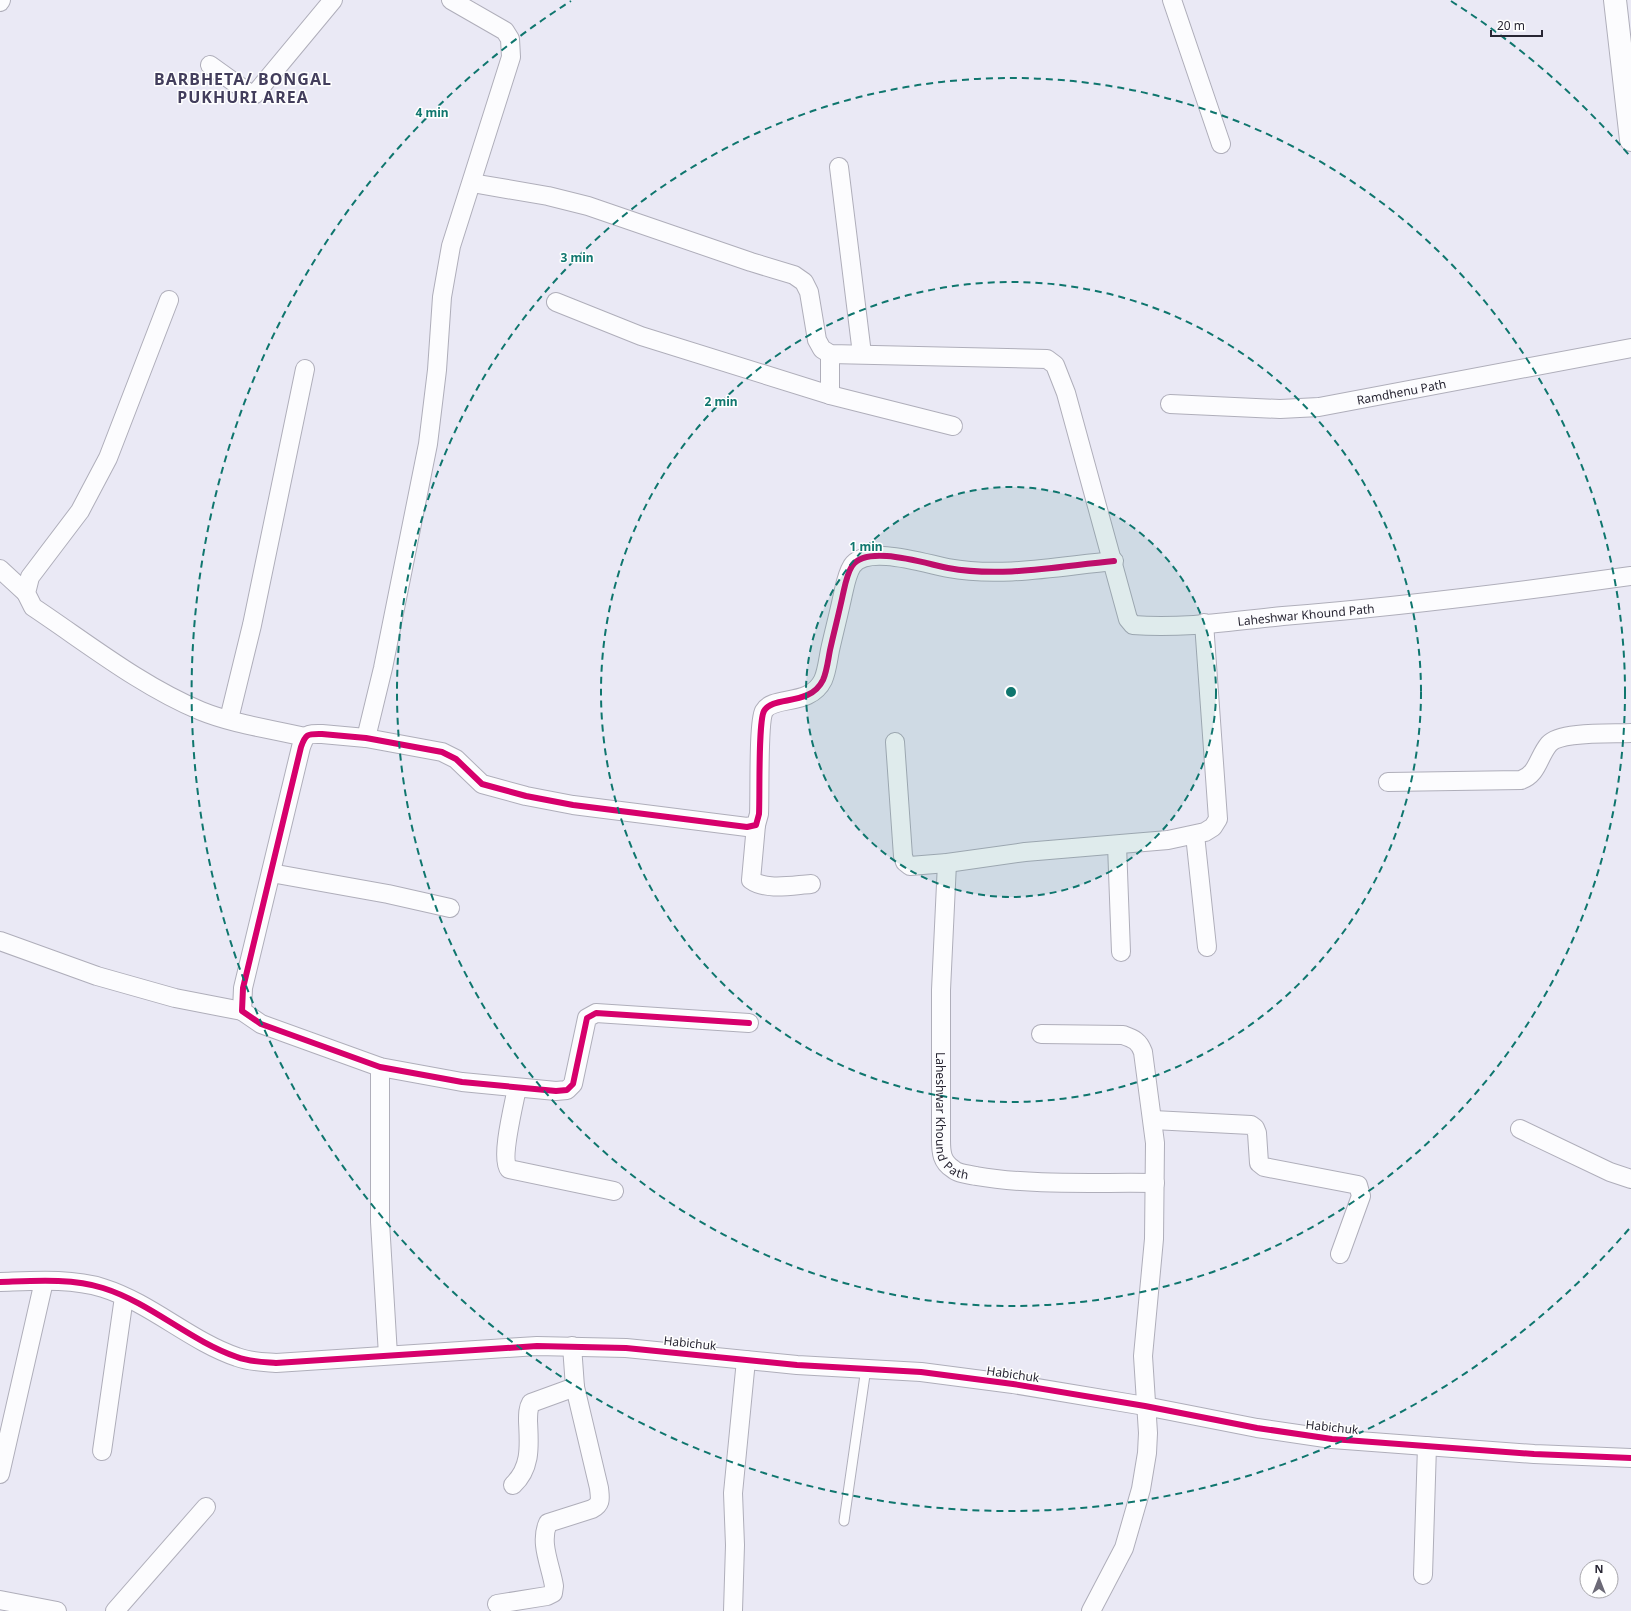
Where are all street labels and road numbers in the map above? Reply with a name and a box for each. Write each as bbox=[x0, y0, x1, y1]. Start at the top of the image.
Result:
street label: Ramdhenu Path bbox=[1355, 375, 1448, 408]
street label: Laheshwar Khound Path bbox=[1236, 599, 1375, 629]
street label: Laheshwar Khound Path bbox=[932, 1052, 970, 1183]
street label: Habichuk bbox=[663, 1332, 718, 1354]
street label: Habichuk bbox=[986, 1362, 1041, 1386]
street label: Habichuk bbox=[1305, 1416, 1360, 1438]

